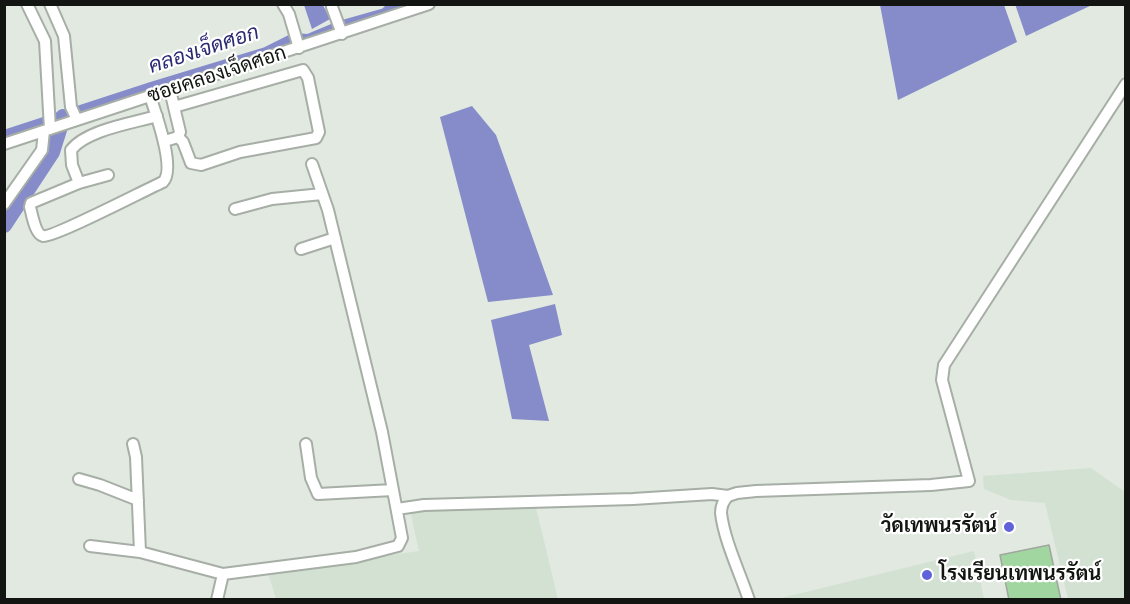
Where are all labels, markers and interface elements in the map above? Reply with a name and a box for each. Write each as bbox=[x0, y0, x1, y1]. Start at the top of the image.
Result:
water label: คลองเจ็ดศอก bbox=[146, 20, 262, 80]
street label: ซอยคลองเจ็ดศอก bbox=[145, 41, 289, 109]
place label: วัดเทพนรรัตน์ bbox=[881, 515, 997, 539]
marker: วัดเทพนรรัตน์ bbox=[1002, 520, 1016, 534]
place label: โรงเรียนเทพนรรัตน์ bbox=[939, 563, 1101, 587]
marker: โรงเรียนเทพนรรัตน์ bbox=[920, 568, 934, 582]

